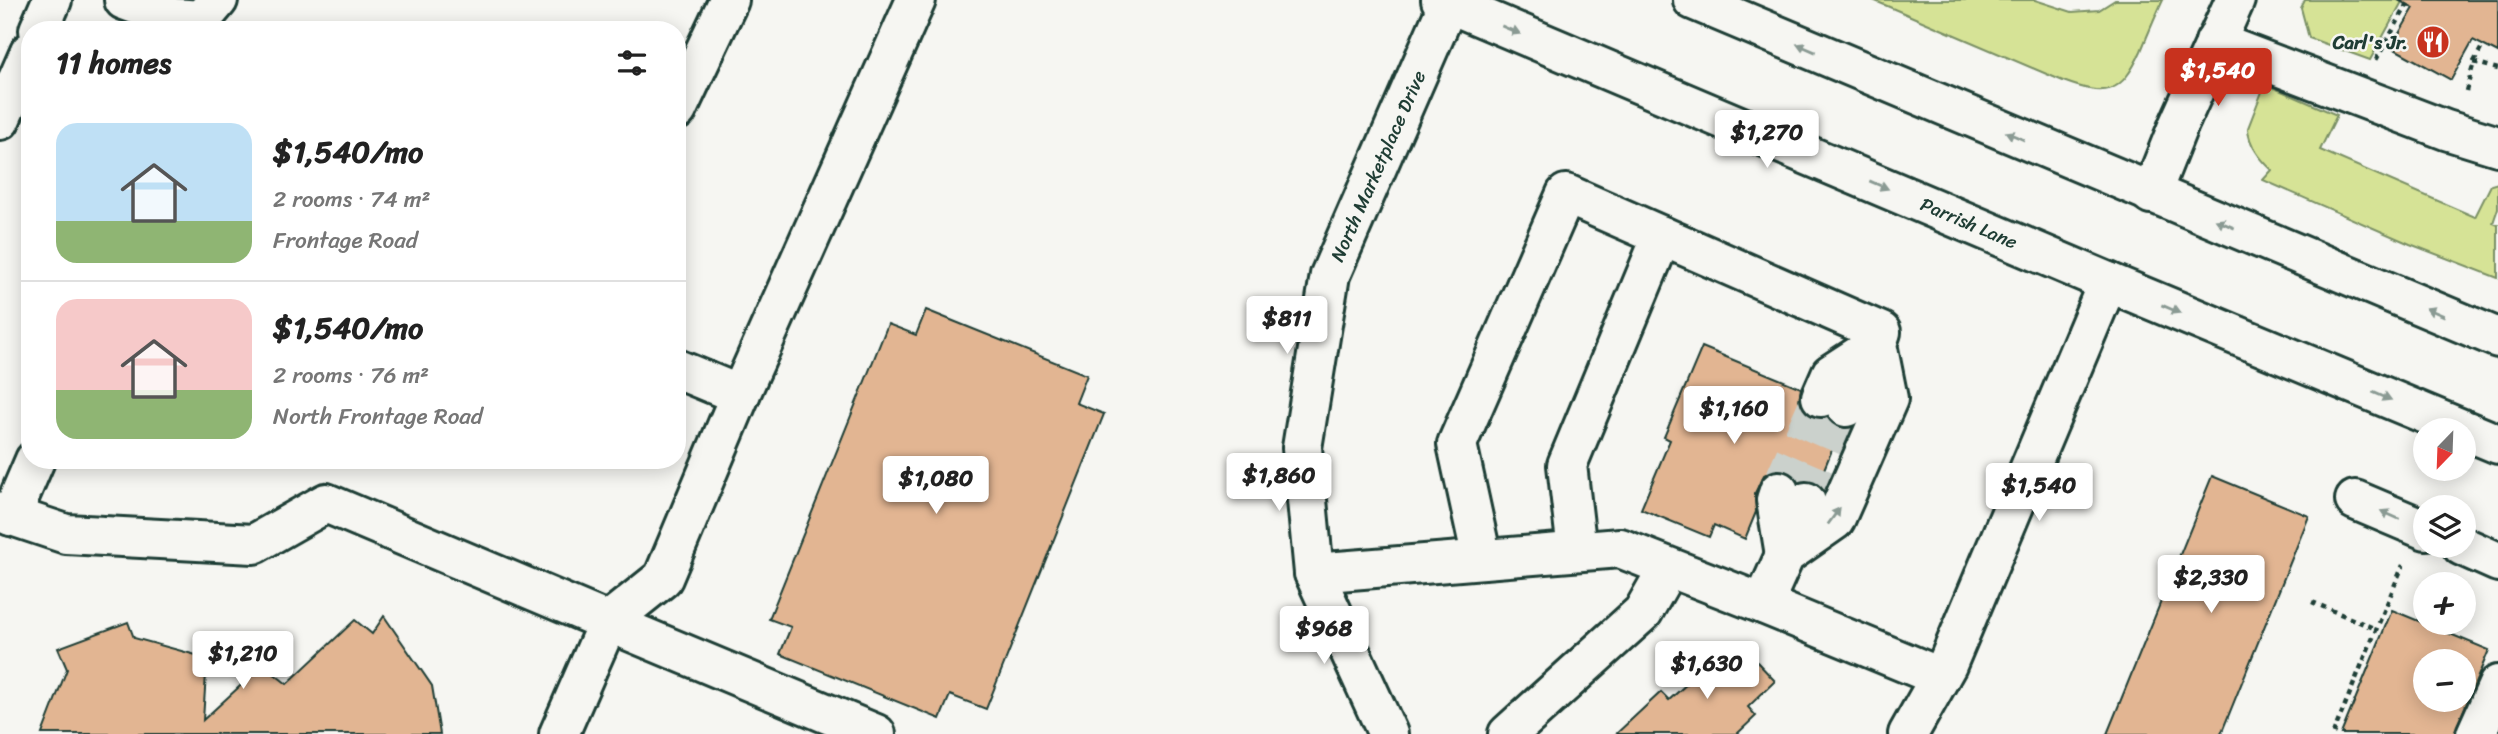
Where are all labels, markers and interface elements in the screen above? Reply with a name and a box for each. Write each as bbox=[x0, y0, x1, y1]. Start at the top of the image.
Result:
restaurant icon: Carl's Jr. bbox=[2414, 23, 2452, 61]
one-way arrow bbox=[1501, 25, 1522, 36]
place label: Carl's Jr. bbox=[2332, 26, 2408, 59]
text: 11 homes bbox=[56, 36, 171, 90]
one-way arrow bbox=[1795, 42, 1816, 53]
icon: filters bbox=[613, 44, 651, 82]
pin: $1,540 bbox=[2161, 48, 2275, 108]
text: $1,540 bbox=[2181, 50, 2255, 91]
street label: North Marketplace Drive bbox=[1321, 65, 1435, 267]
pin: $1,270 bbox=[1710, 110, 1824, 170]
text: $1,270 bbox=[1731, 112, 1803, 153]
text: $1,540/mo bbox=[273, 125, 423, 179]
one-way arrow bbox=[2004, 131, 2025, 142]
icon: home bbox=[112, 151, 196, 235]
text: 2 rooms · 74 m² bbox=[273, 179, 430, 220]
one-way arrow bbox=[1868, 180, 1889, 191]
street label: Parrish Lane bbox=[1915, 188, 2023, 258]
one-way arrow bbox=[2214, 219, 2235, 230]
text: Frontage Road bbox=[273, 220, 418, 261]
pin: $811 bbox=[1246, 296, 1328, 356]
text: $811 bbox=[1262, 298, 1312, 339]
text: $1,540/mo bbox=[273, 301, 423, 355]
one-way arrow bbox=[2161, 303, 2182, 314]
one-way arrow bbox=[2424, 306, 2445, 317]
icon: home bbox=[112, 327, 196, 411]
text: 2 rooms · 76 m² bbox=[273, 355, 429, 396]
pin: $1,160 bbox=[1677, 386, 1791, 446]
text: $1,160 bbox=[1700, 388, 1769, 429]
one-way arrow bbox=[2371, 391, 2392, 402]
text: North Frontage Road bbox=[273, 396, 483, 437]
north arrow bbox=[2413, 418, 2476, 481]
map controls bbox=[2413, 418, 2476, 712]
pin: $1,860 bbox=[1222, 454, 1336, 513]
text: $1,860 bbox=[1242, 455, 1316, 496]
pin: $1,080 bbox=[879, 456, 993, 516]
text: $1,080 bbox=[899, 458, 973, 499]
pin: $1,540 bbox=[1982, 463, 2096, 523]
text: $1,540 bbox=[2002, 465, 2076, 506]
button: layers bbox=[2413, 495, 2476, 558]
one-way arrow bbox=[1827, 506, 1841, 525]
one-way arrow bbox=[2380, 509, 2401, 520]
pin: $2,330 bbox=[2154, 556, 2268, 615]
text: $2,330 bbox=[2174, 557, 2248, 598]
button: + bbox=[2413, 572, 2476, 635]
pin: $968 bbox=[1283, 606, 1365, 666]
text: $968 bbox=[1296, 608, 1352, 649]
pin: $1,210 bbox=[186, 632, 300, 691]
text: $1,210 bbox=[208, 633, 278, 674]
pin: $1,630 bbox=[1650, 642, 1764, 701]
text: $1,630 bbox=[1671, 643, 1743, 684]
button: − bbox=[2413, 649, 2476, 712]

